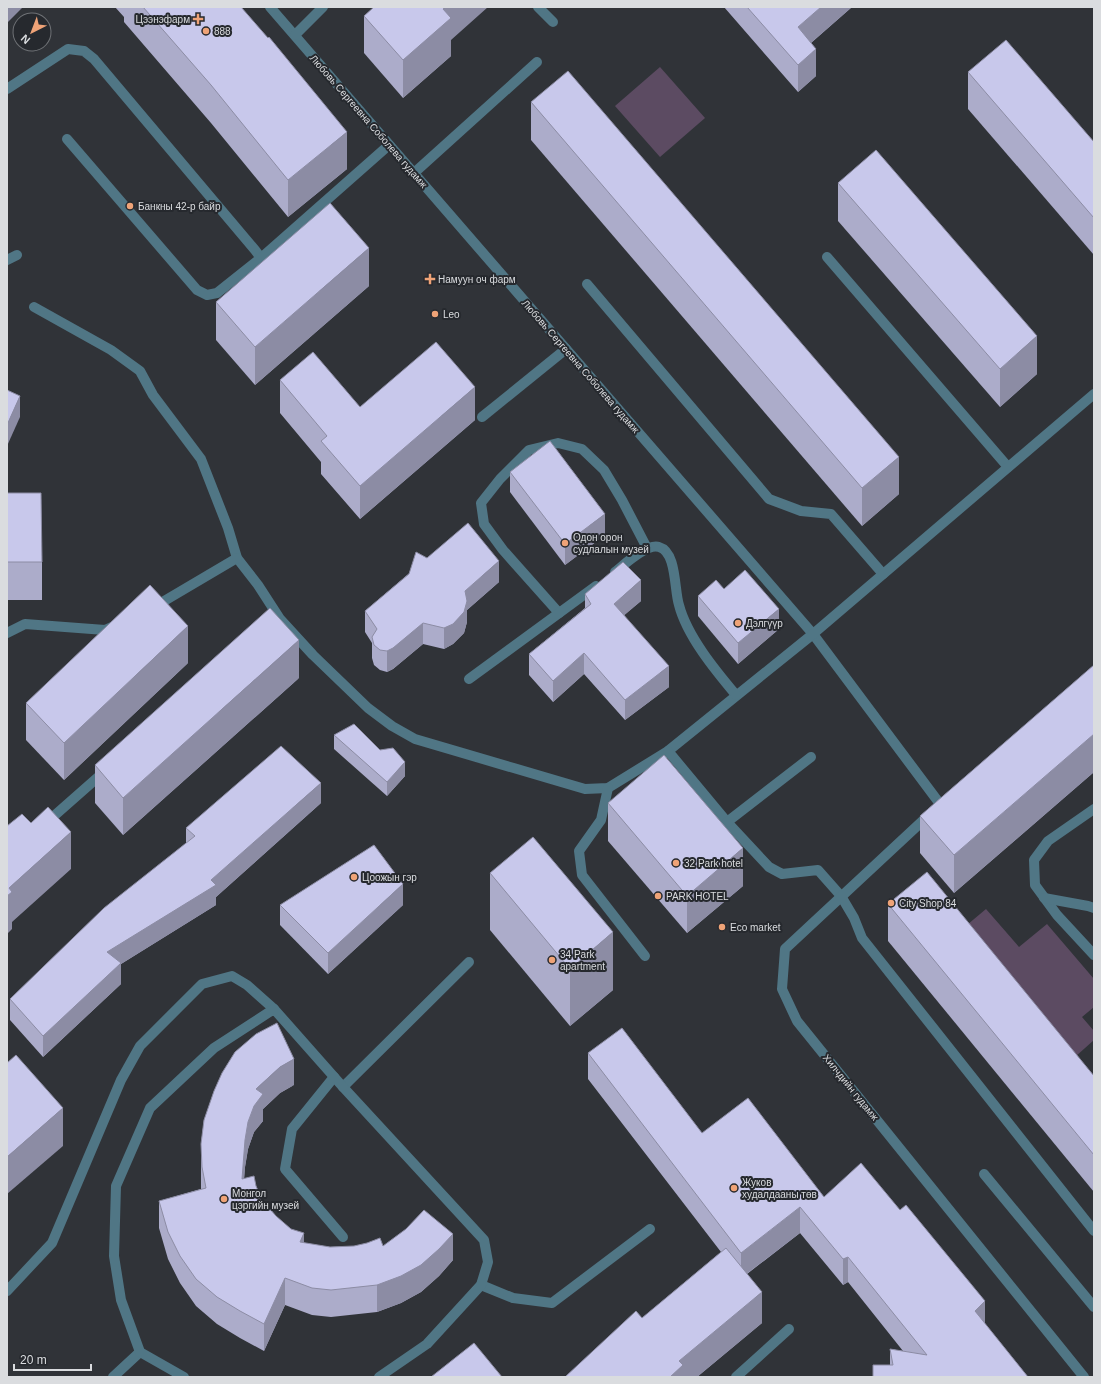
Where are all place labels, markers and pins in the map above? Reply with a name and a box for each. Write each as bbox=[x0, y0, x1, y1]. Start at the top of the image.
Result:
place label: Цээнэфарм bbox=[136, 14, 190, 25]
marker: Цээнэфарм bbox=[193, 14, 203, 24]
marker: 888 bbox=[201, 26, 211, 36]
place label: 888 bbox=[214, 26, 231, 37]
marker: Банкны 42-р байр bbox=[125, 201, 135, 211]
place label: Банкны 42-р байр bbox=[138, 201, 221, 212]
marker: Намуун оч фарм bbox=[425, 274, 435, 284]
place label: Намуун оч фарм bbox=[438, 274, 516, 285]
marker: Leo bbox=[430, 309, 440, 319]
place label: Leo bbox=[443, 309, 460, 320]
place label: Одон орон судлалын музей bbox=[573, 532, 649, 555]
marker: Одон орон судлалын музей bbox=[560, 538, 570, 548]
marker: Дэлгүүр bbox=[733, 618, 743, 628]
place label: Дэлгүүр bbox=[746, 618, 783, 629]
marker: 32 Park hotel bbox=[671, 858, 681, 868]
place label: 32 Park hotel bbox=[684, 858, 743, 869]
marker: Цоожын гэр bbox=[349, 872, 359, 882]
place label: Цоожын гэр bbox=[362, 872, 417, 883]
marker: PARK HOTEL bbox=[653, 891, 663, 901]
place label: PARK HOTEL bbox=[666, 891, 729, 902]
marker: City Shop 84 bbox=[886, 898, 896, 908]
place label: City Shop 84 bbox=[899, 898, 957, 909]
marker: Eco market bbox=[717, 922, 727, 932]
place label: Eco market bbox=[730, 922, 781, 933]
place label: 34 Park apartment bbox=[560, 949, 605, 972]
marker: 34 Park apartment bbox=[547, 955, 557, 965]
place label: Жуков худалдааны төв bbox=[742, 1177, 817, 1200]
marker: Жуков худалдааны төв bbox=[729, 1183, 739, 1193]
place label: Монгол цэргийн музей bbox=[232, 1188, 299, 1211]
marker: Монгол цэргийн музей bbox=[219, 1194, 229, 1204]

